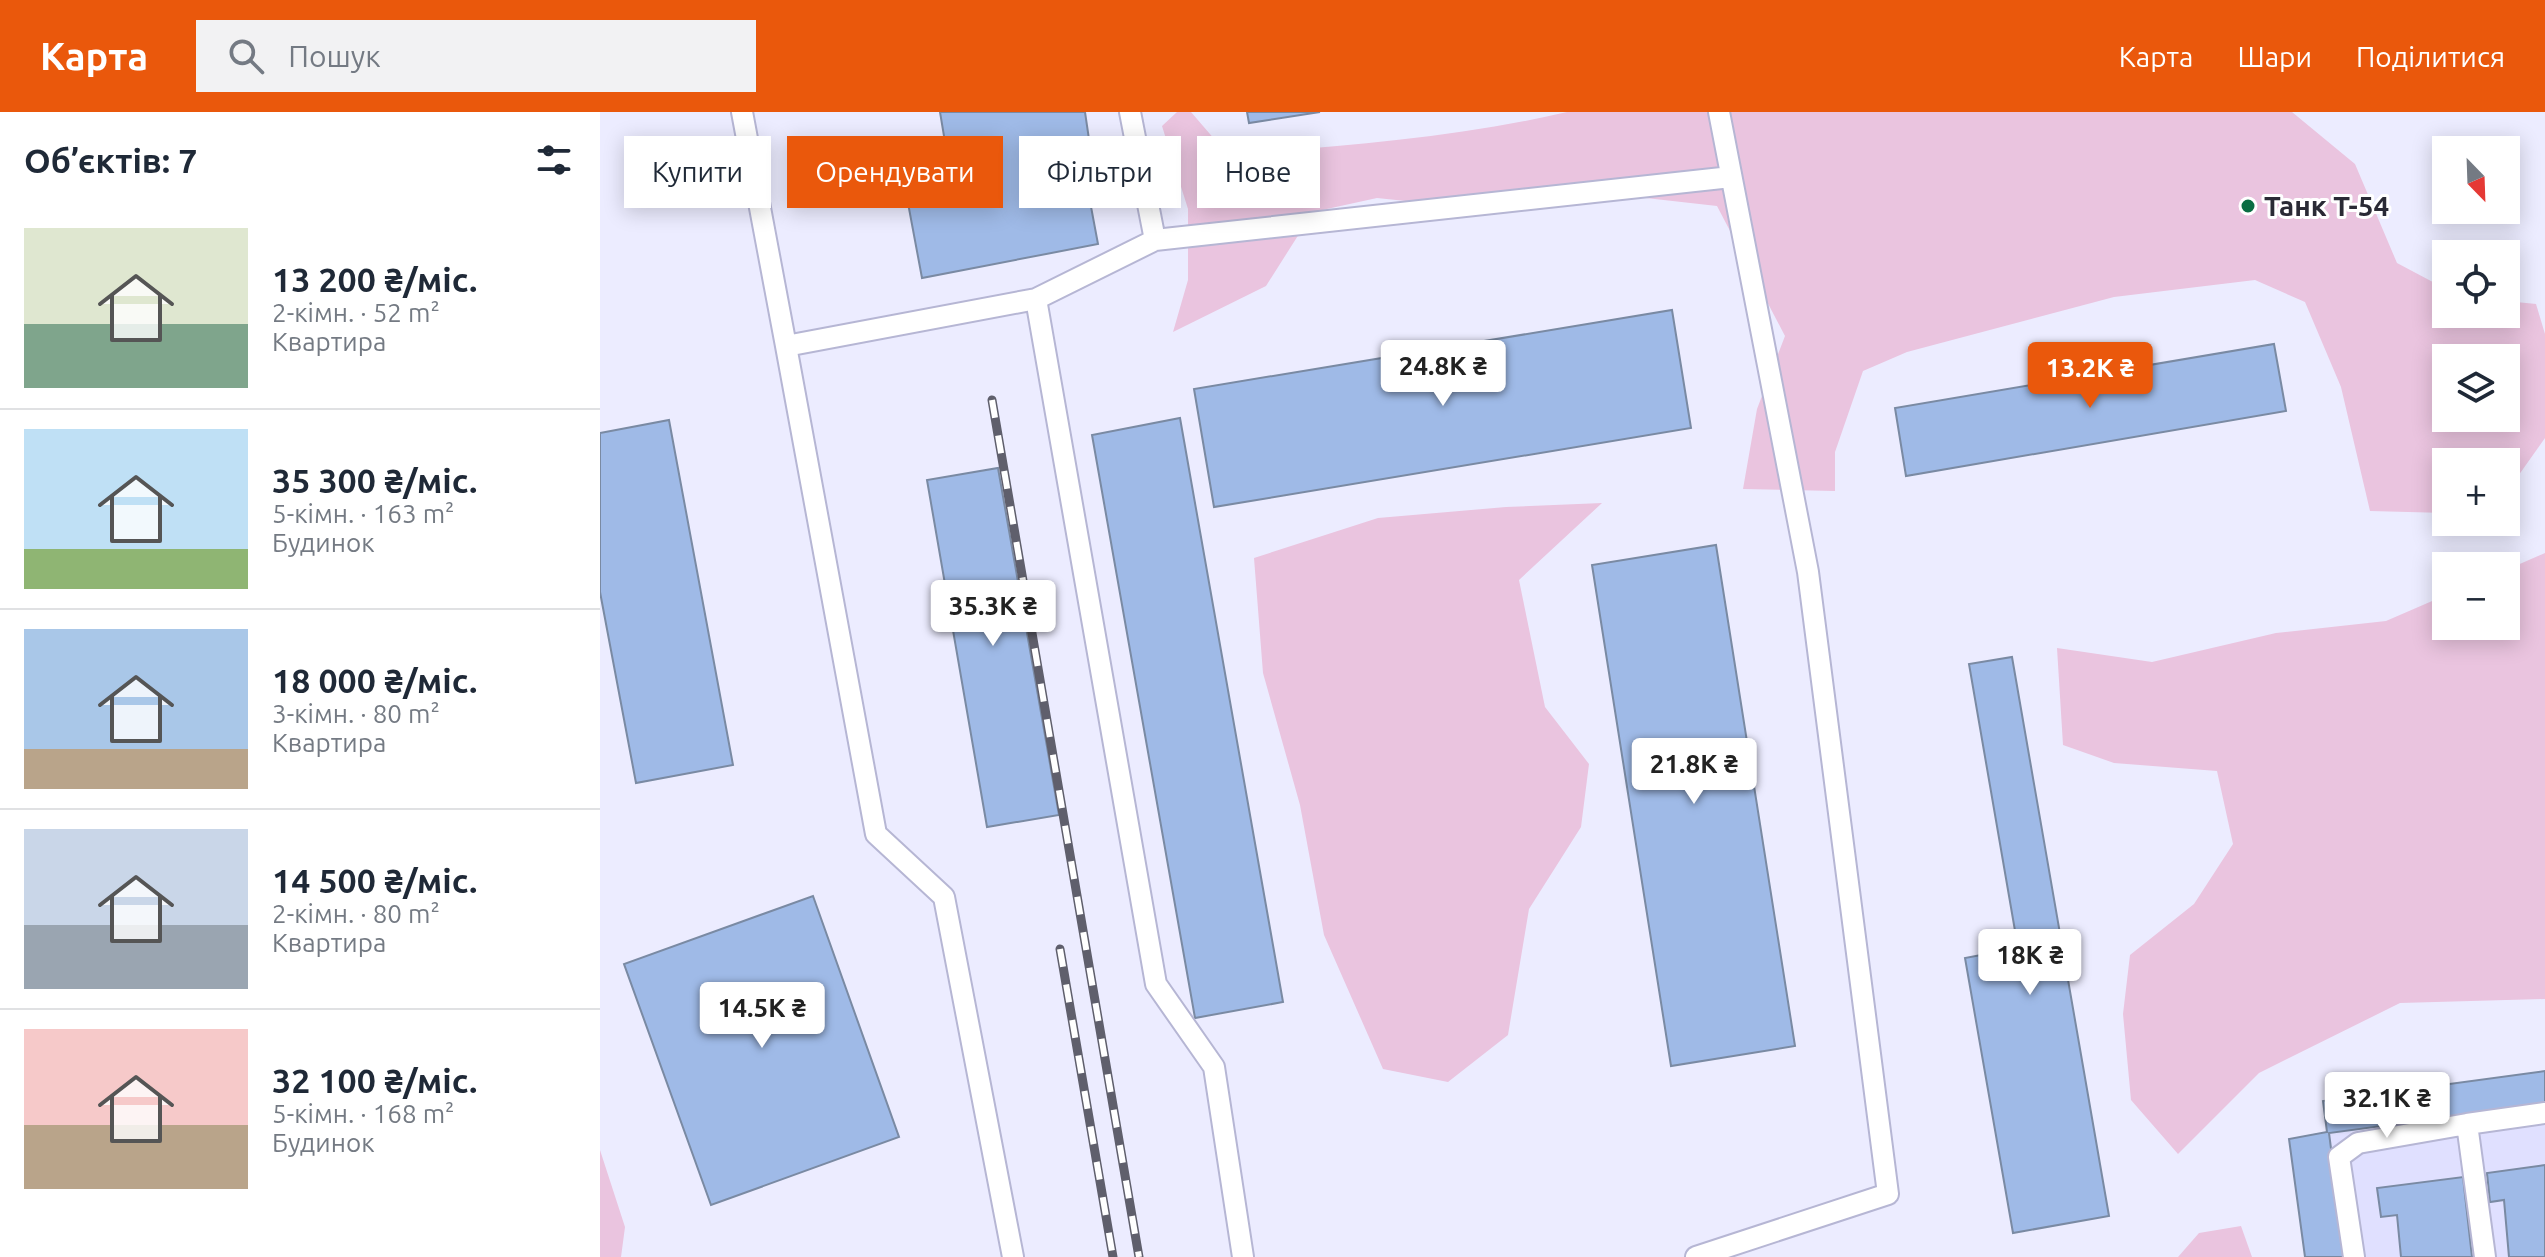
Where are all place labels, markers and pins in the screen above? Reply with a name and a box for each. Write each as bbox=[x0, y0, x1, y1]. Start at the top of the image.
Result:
place label: Танк Т-54 bbox=[2264, 190, 2389, 221]
marker: Танк Т-54 bbox=[2239, 197, 2257, 215]
pin: 24.8K ₴ bbox=[1369, 340, 1517, 408]
pin: 13.2K ₴ bbox=[2016, 342, 2164, 410]
pin: 35.3K ₴ bbox=[919, 580, 1067, 648]
pin: 21.8K ₴ bbox=[1620, 738, 1768, 806]
pin: 18K ₴ bbox=[1974, 929, 2086, 997]
pin: 14.5K ₴ bbox=[688, 982, 836, 1050]
pin: 32.1K ₴ bbox=[2313, 1072, 2461, 1140]

